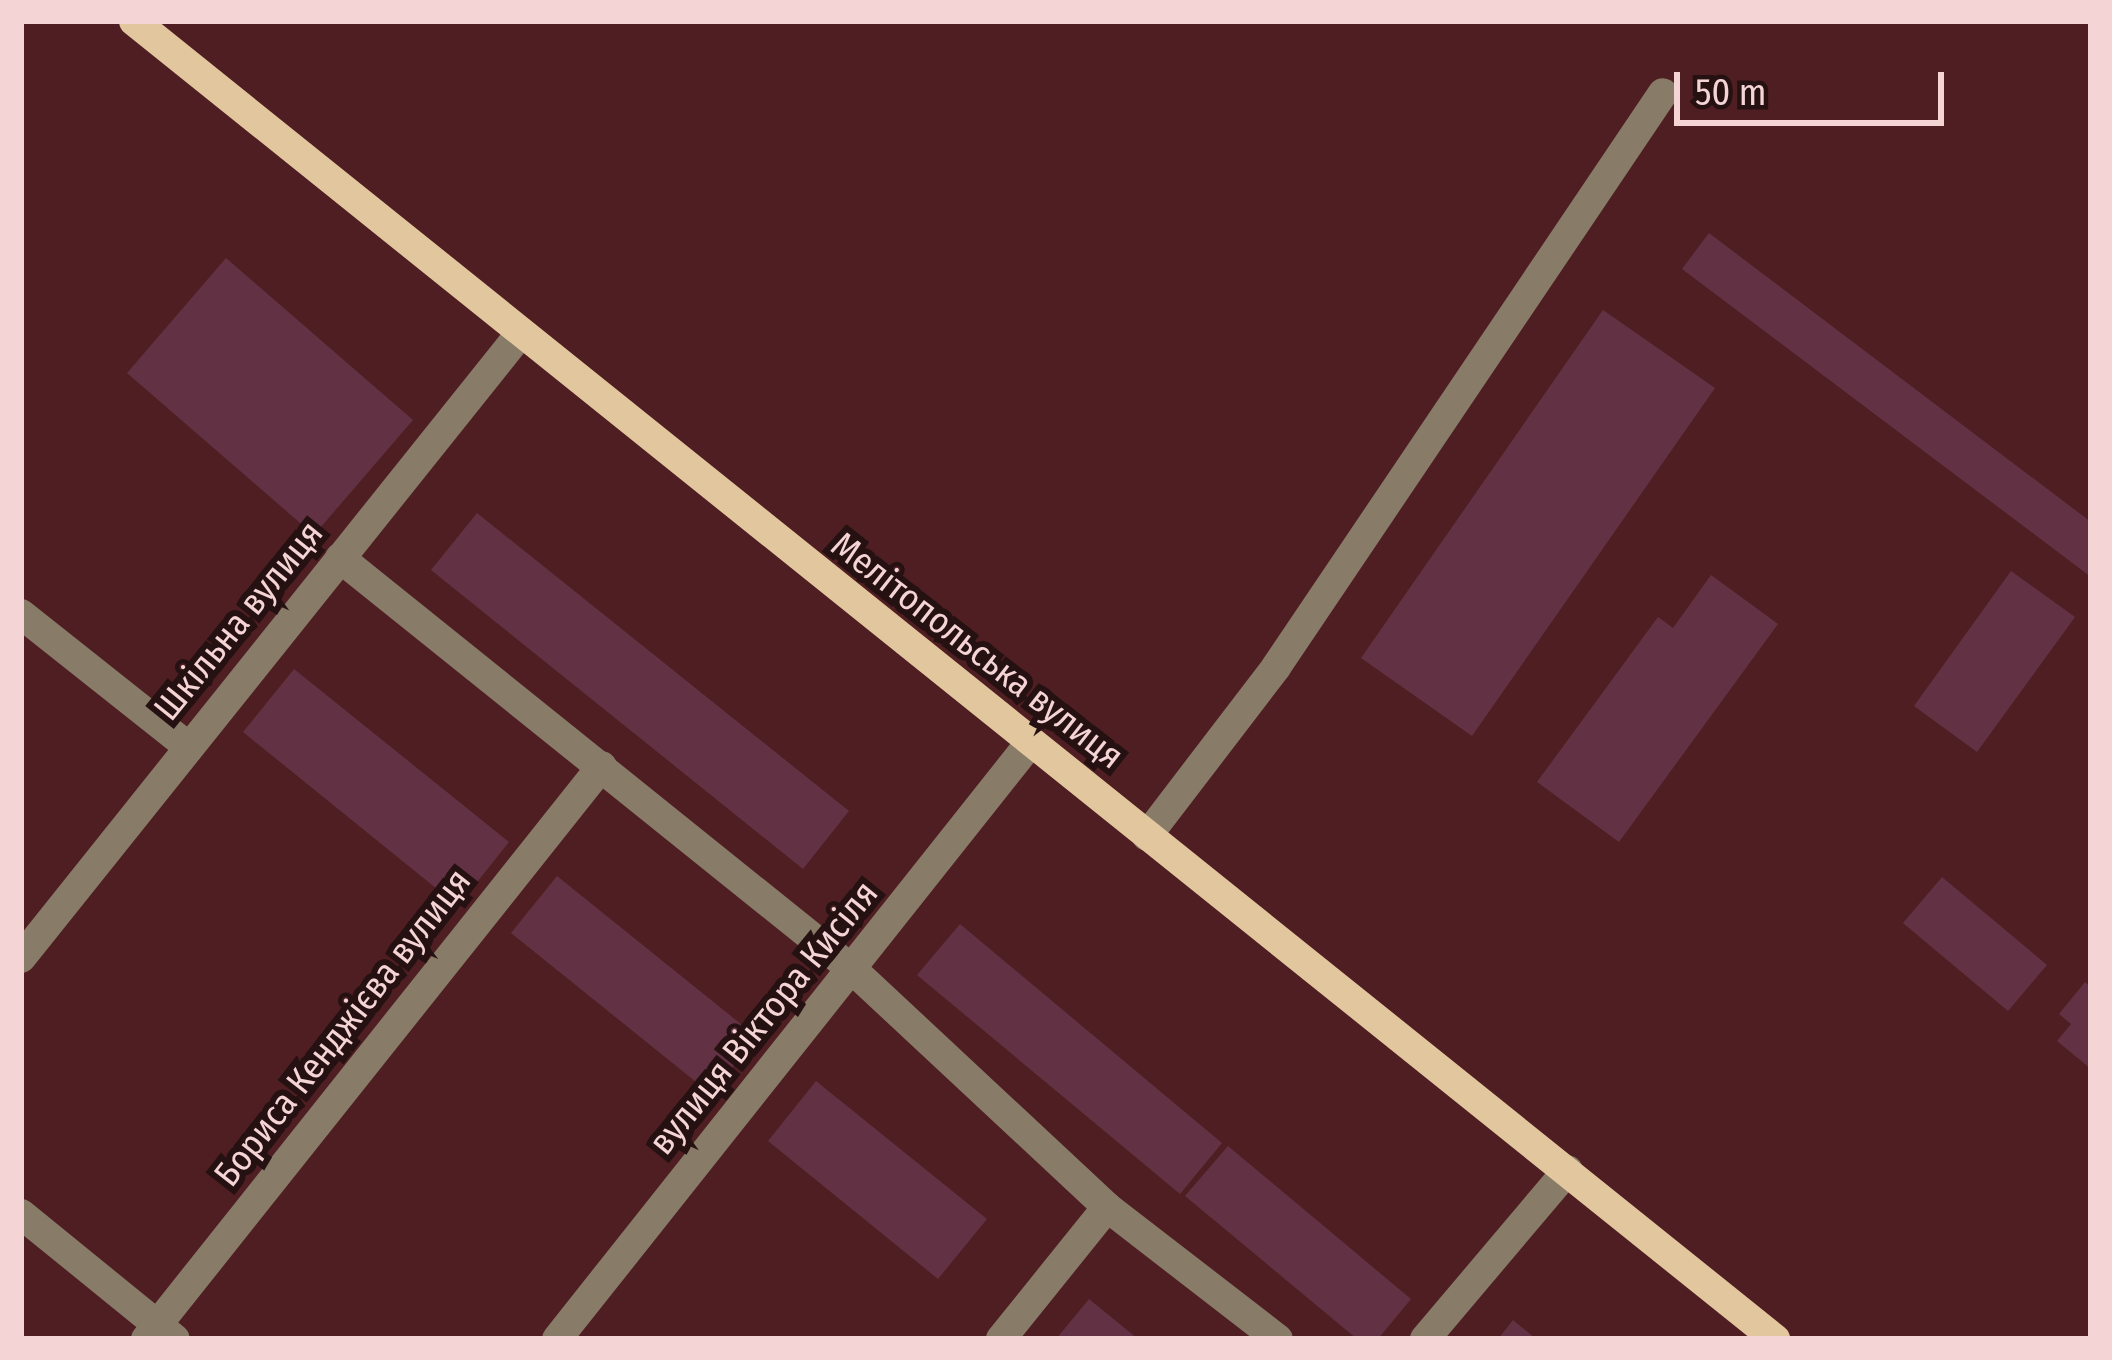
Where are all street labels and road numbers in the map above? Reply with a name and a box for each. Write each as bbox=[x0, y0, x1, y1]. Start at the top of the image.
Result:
street label: Шкільна вулиця bbox=[145, 513, 333, 729]
street label: Мелітопольська вулиця bbox=[822, 524, 1132, 778]
street label: Бориса Кенджієва вулиця bbox=[206, 861, 480, 1195]
street label: вулиця Віктора Кисіля bbox=[641, 873, 887, 1163]

